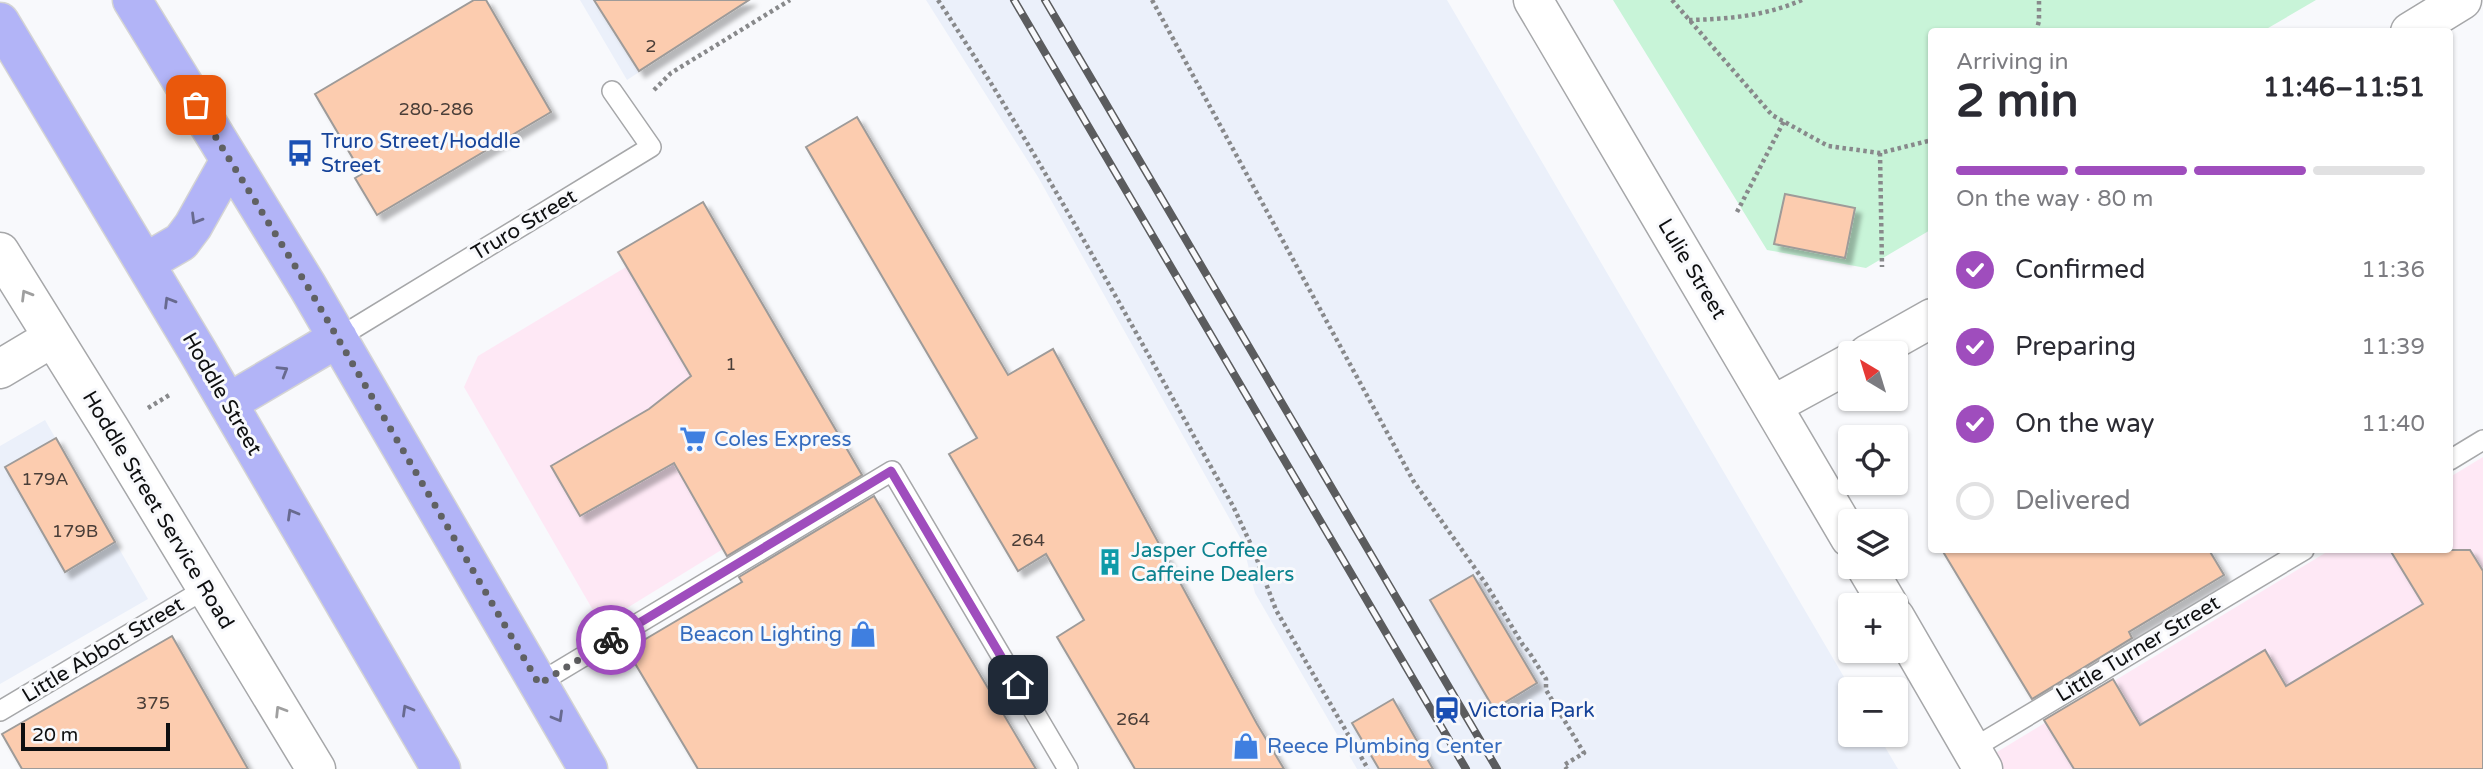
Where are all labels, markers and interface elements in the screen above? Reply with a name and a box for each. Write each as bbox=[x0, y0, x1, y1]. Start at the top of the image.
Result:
house number: 2 bbox=[645, 35, 657, 57]
text: Arriving in bbox=[1956, 48, 2069, 76]
text: 11:46–11:51 bbox=[2263, 72, 2425, 103]
text: 2 min bbox=[1956, 74, 2079, 129]
pin bbox=[166, 75, 226, 135]
icon: bag bbox=[177, 86, 215, 124]
house number: 280-286 bbox=[398, 98, 474, 120]
place label: Truro Street/Hoddle Street bbox=[321, 129, 521, 178]
bus stop icon: Truro Street/Hoddle Street bbox=[285, 138, 315, 168]
street label: Truro Street bbox=[467, 184, 581, 266]
text: On the way · 80 m bbox=[1956, 185, 2153, 213]
one-way arrow bbox=[192, 212, 205, 225]
street label: Lulie Street bbox=[1652, 214, 1732, 324]
icon: check bbox=[1956, 251, 1994, 289]
text: Confirmed bbox=[2015, 254, 2145, 285]
text: 11:36 bbox=[2361, 256, 2425, 284]
one-way arrow bbox=[22, 290, 35, 303]
one-way arrow bbox=[164, 297, 177, 310]
street label: Hoddle Street bbox=[177, 328, 267, 460]
icon: check bbox=[1956, 328, 1994, 366]
text: Preparing bbox=[2015, 331, 2136, 362]
text: 11:39 bbox=[2361, 333, 2425, 361]
north arrow bbox=[1838, 341, 1908, 411]
map controls bbox=[1838, 341, 1908, 747]
house number: 1 bbox=[725, 353, 737, 375]
one-way arrow bbox=[276, 366, 289, 379]
street label: Hoddle Street Service Road bbox=[77, 386, 239, 634]
icon: check bbox=[1956, 405, 1994, 443]
text: On the way bbox=[2015, 408, 2155, 439]
text: 11:40 bbox=[2361, 410, 2425, 438]
supermarket icon: Coles Express bbox=[678, 424, 708, 454]
button: locate bbox=[1838, 425, 1908, 495]
place label: Coles Express bbox=[714, 427, 851, 452]
house number: 179A bbox=[21, 468, 69, 490]
text: Delivered bbox=[2015, 485, 2131, 516]
one-way arrow bbox=[287, 508, 300, 521]
button: layers bbox=[1838, 509, 1908, 579]
house number: 179B bbox=[52, 520, 98, 542]
house number: 264 bbox=[1011, 529, 1045, 551]
place label: Jasper Coffee Caffeine Dealers bbox=[1131, 538, 1294, 587]
building icon: Jasper Coffee Caffeine Dealers bbox=[1095, 547, 1125, 577]
street label: Little Turner Street bbox=[2052, 590, 2224, 708]
street label: Little Abbot Street bbox=[18, 592, 188, 708]
button: + bbox=[1838, 593, 1908, 663]
courier bbox=[576, 605, 646, 675]
shop icon: Beacon Lighting bbox=[848, 619, 878, 649]
icon: bike bbox=[592, 621, 630, 659]
place label: Beacon Lighting bbox=[679, 622, 842, 647]
pin bbox=[988, 655, 1048, 715]
icon: home bbox=[999, 666, 1037, 704]
button: − bbox=[1838, 677, 1908, 747]
house number: 375 bbox=[136, 692, 170, 714]
station icon: Victoria Park bbox=[1432, 695, 1462, 725]
place label: Victoria Park bbox=[1468, 698, 1595, 723]
one-way arrow bbox=[402, 704, 415, 717]
one-way arrow bbox=[275, 705, 288, 718]
house number: 264 bbox=[1116, 708, 1150, 730]
one-way arrow bbox=[550, 709, 563, 722]
scale bar bbox=[21, 720, 170, 752]
text: 20 m bbox=[32, 724, 78, 746]
shop icon: Reece Plumbing Center bbox=[1231, 731, 1261, 761]
place label: Reece Plumbing Center bbox=[1267, 734, 1502, 759]

